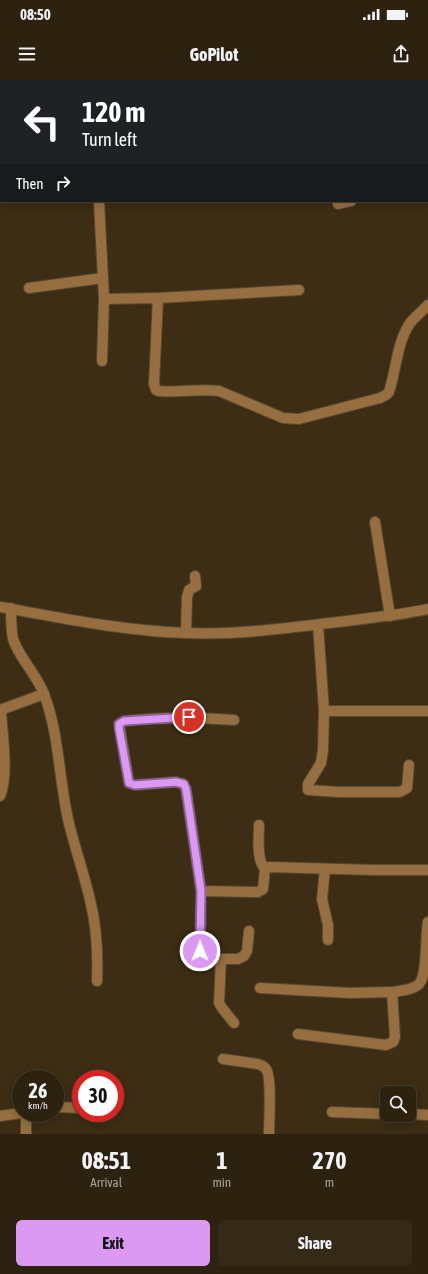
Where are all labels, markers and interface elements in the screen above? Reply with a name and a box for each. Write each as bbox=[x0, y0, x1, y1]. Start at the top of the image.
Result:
text: 08:50 bbox=[20, 6, 51, 23]
icon: menu bbox=[16, 43, 38, 65]
icon: share bbox=[390, 43, 412, 65]
text: GoPilot bbox=[189, 44, 239, 65]
icon: left bbox=[16, 96, 68, 148]
text: 120 m bbox=[82, 96, 145, 128]
text: Turn left bbox=[82, 129, 137, 150]
icon: right bbox=[52, 172, 74, 194]
text: Then bbox=[16, 175, 44, 192]
pin bbox=[172, 700, 206, 734]
icon: arrive bbox=[178, 706, 200, 728]
position arrow bbox=[179, 930, 221, 972]
speed limit sign: 30 bbox=[72, 1070, 124, 1122]
text: 26 bbox=[29, 1079, 47, 1102]
map controls bbox=[380, 1086, 416, 1122]
button: search bbox=[380, 1086, 416, 1122]
text: km/h bbox=[28, 1100, 48, 1111]
text: 08:51 bbox=[82, 1147, 131, 1174]
text: 1 bbox=[216, 1147, 227, 1174]
text: 270 bbox=[313, 1147, 346, 1174]
text: Arrival bbox=[90, 1175, 122, 1190]
text: min bbox=[212, 1175, 231, 1190]
text: m bbox=[325, 1175, 334, 1190]
button: Exit bbox=[16, 1220, 210, 1266]
button: Share bbox=[218, 1220, 412, 1266]

